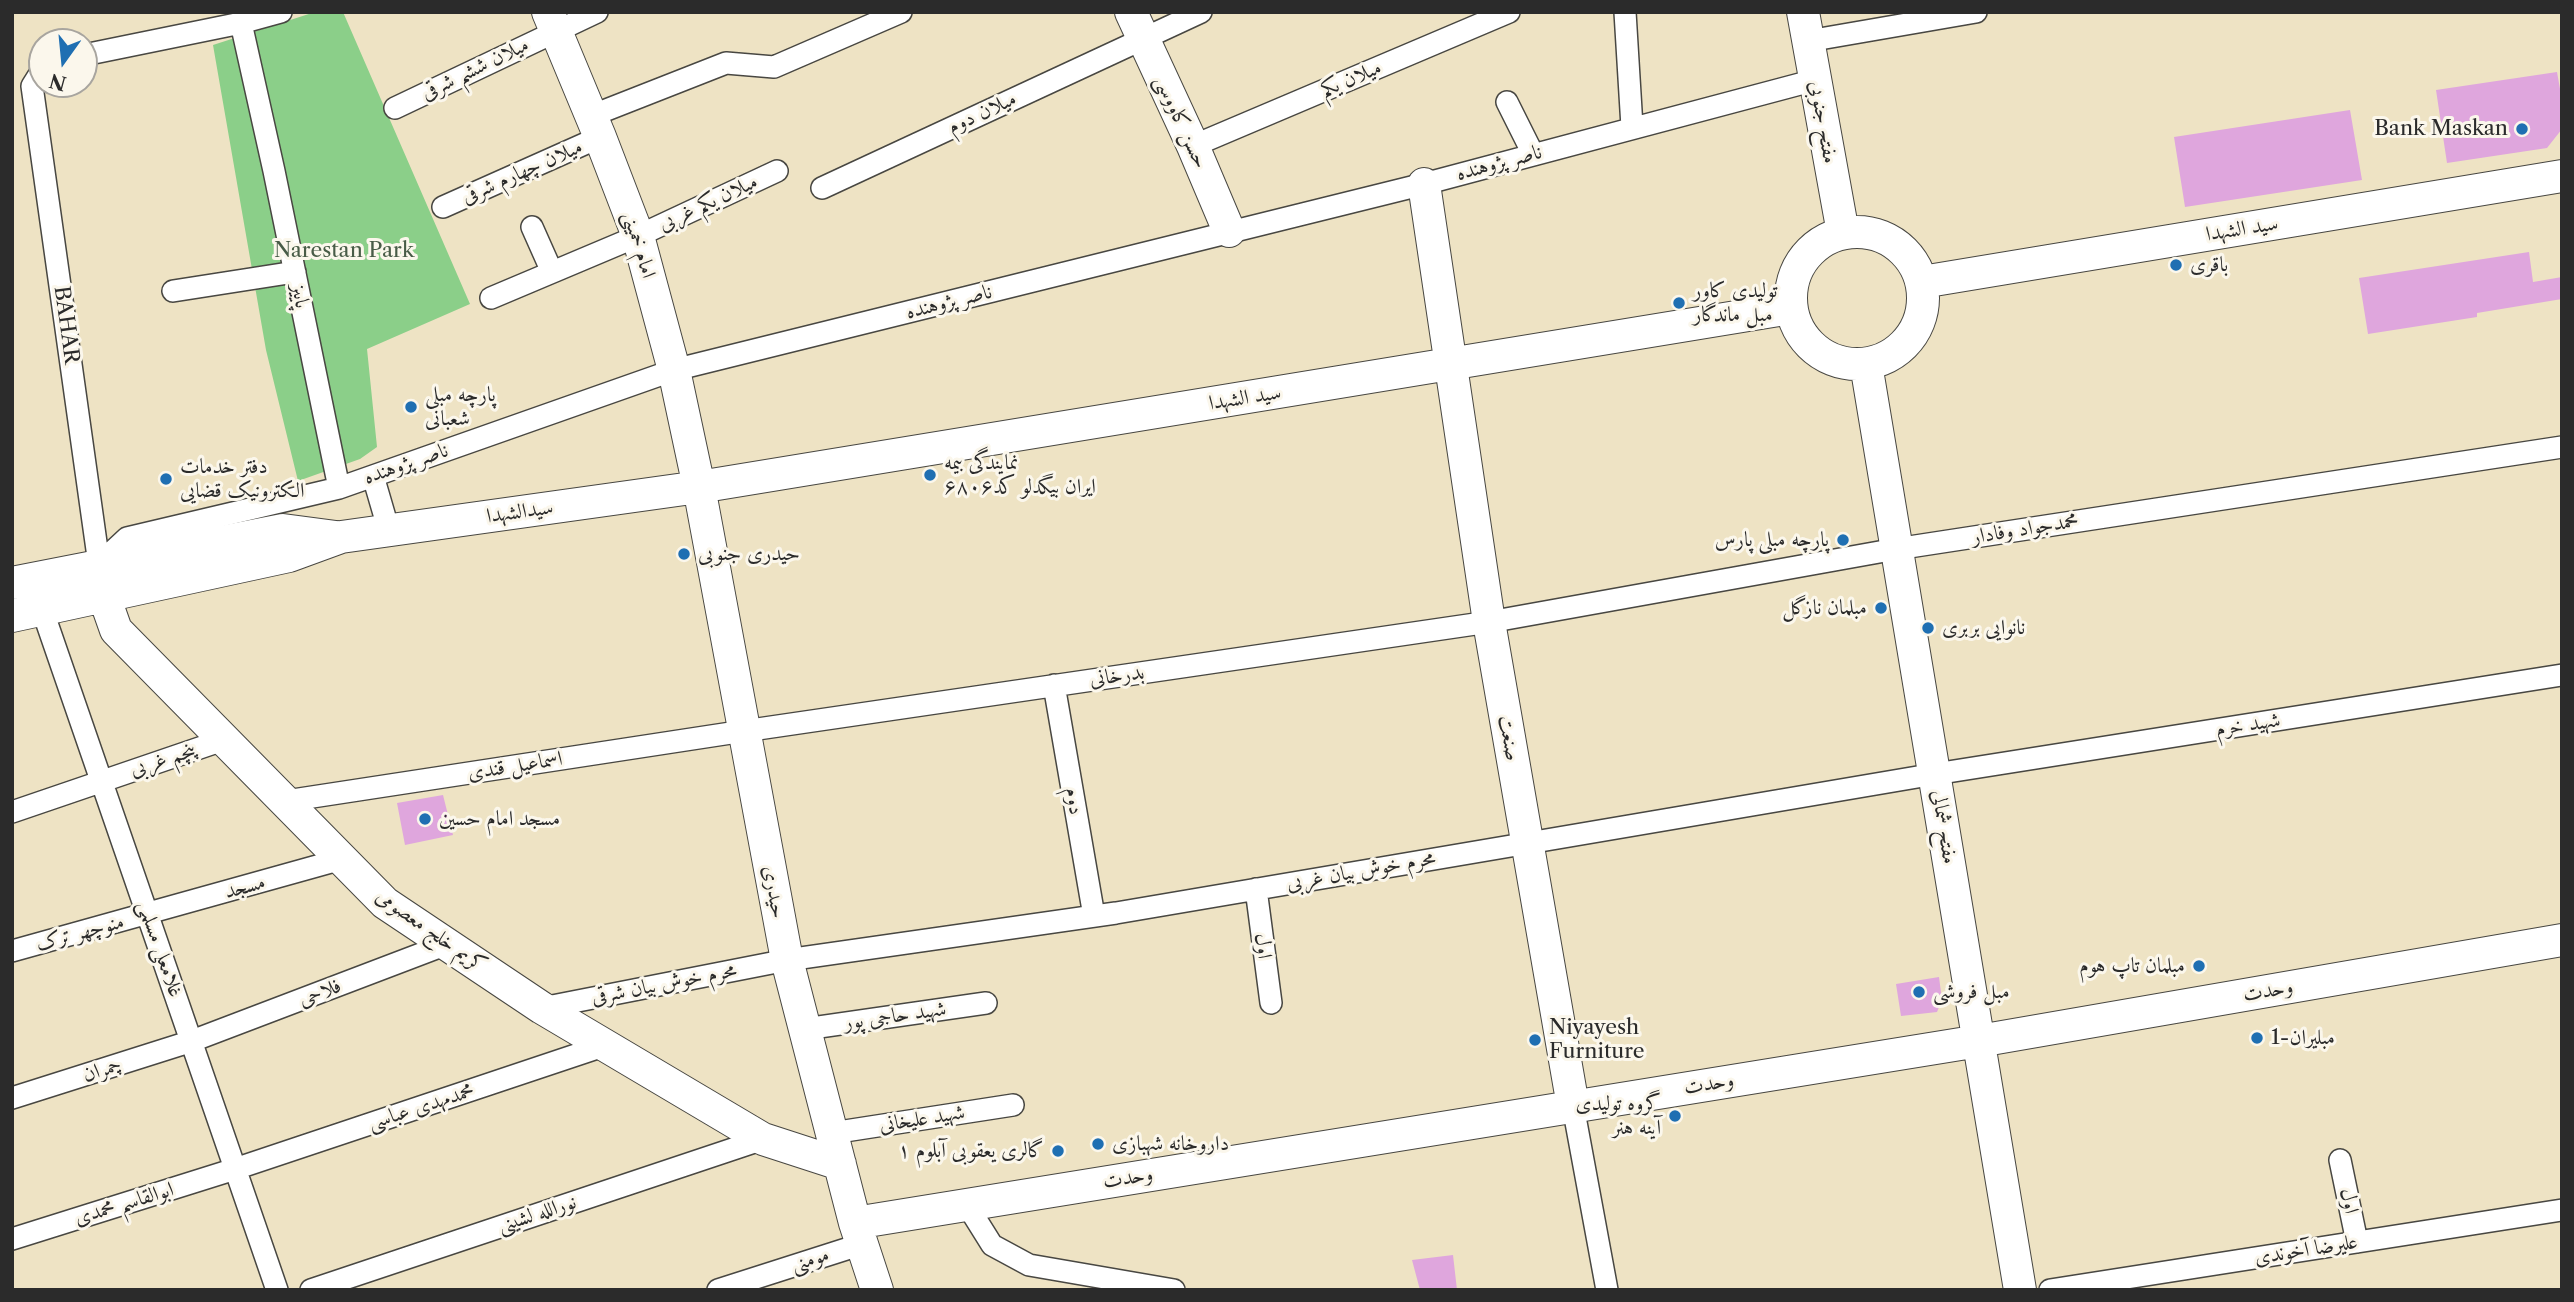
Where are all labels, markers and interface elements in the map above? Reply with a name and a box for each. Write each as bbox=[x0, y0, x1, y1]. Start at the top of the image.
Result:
north arrow bbox=[28, 28, 98, 98]
street label: میلان ششم شرقی bbox=[417, 32, 533, 106]
street label: میلان یکم bbox=[1317, 55, 1385, 103]
text: N bbox=[47, 69, 69, 95]
street label: حسن کاووسی bbox=[1148, 71, 1214, 173]
street label: مفتح جنوبی bbox=[1803, 79, 1843, 165]
street label: میلان دوم bbox=[944, 86, 1020, 140]
place label: Bank Maskan bbox=[2374, 116, 2508, 142]
marker: Bank Maskan bbox=[2514, 121, 2530, 137]
street label: میلان چهارم شرقی bbox=[458, 134, 586, 210]
street label: ناصر پژوهنده bbox=[1453, 139, 1545, 187]
street label: میلان یکم غربی bbox=[654, 169, 762, 237]
street label: امام خمینی bbox=[617, 209, 661, 281]
street label: سید الشهدا bbox=[2204, 211, 2280, 247]
park label: Narestan Park bbox=[274, 238, 414, 264]
place label: باقری bbox=[2190, 252, 2228, 278]
marker: باقری bbox=[2168, 257, 2184, 273]
place label: تولیدی کاور مبل ماندگار bbox=[1693, 278, 1778, 328]
street label: ناصر پژوهنده bbox=[903, 279, 995, 325]
street label: پاییز bbox=[285, 282, 315, 310]
street label: BAHAR bbox=[48, 284, 84, 366]
marker: تولیدی کاور مبل ماندگار bbox=[1671, 295, 1687, 311]
street label: سید الشهدا bbox=[1207, 380, 1283, 416]
place label: پارچه مبلی شعبانی bbox=[425, 382, 496, 432]
marker: پارچه مبلی شعبانی bbox=[403, 399, 419, 415]
street label: ناصر پژوهنده bbox=[360, 438, 452, 490]
place label: نمایندگی بیمه ایران بیگدلو کد۶۸۰۶ bbox=[944, 450, 1096, 500]
place label: دفتر خدمات الکترونیک قضایی bbox=[180, 454, 305, 504]
marker: نمایندگی بیمه ایران بیگدلو کد۶۸۰۶ bbox=[922, 467, 938, 483]
marker: دفتر خدمات الکترونیک قضایی bbox=[158, 471, 174, 487]
street label: سیدالشهدا bbox=[485, 495, 555, 529]
street label: محمدجواد وفادار bbox=[1970, 508, 2080, 550]
place label: پارچه مبلی پارس bbox=[1715, 527, 1829, 553]
marker: پارچه مبلی پارس bbox=[1835, 532, 1851, 548]
place label: حیدری جنوبی bbox=[698, 541, 800, 567]
marker: حیدری جنوبی bbox=[676, 546, 692, 562]
place label: مبلمان نازگل bbox=[1782, 595, 1867, 621]
marker: مبلمان نازگل bbox=[1873, 600, 1889, 616]
place label: نانوایی بربری bbox=[1942, 615, 2025, 641]
marker: نانوایی بربری bbox=[1920, 620, 1936, 636]
street label: بدرخانی bbox=[1088, 660, 1146, 692]
street label: شهید خرم bbox=[2214, 707, 2282, 743]
street label: صنعت bbox=[1493, 713, 1525, 763]
street label: پنچم غربی bbox=[127, 738, 199, 782]
street label: اسماعیل قندی bbox=[466, 746, 564, 786]
street label: دوم bbox=[1059, 785, 1089, 817]
street label: مفتح شمالی bbox=[1926, 788, 1962, 866]
place label: مسجد امام حسین bbox=[439, 806, 560, 832]
marker: مسجد امام حسین bbox=[417, 811, 433, 827]
street label: محرم خوش بیان غربی bbox=[1285, 846, 1437, 896]
street label: حیدری bbox=[757, 864, 791, 920]
street label: مسجد bbox=[222, 869, 268, 905]
street label: کریم خلج معصومی bbox=[371, 883, 491, 979]
street label: غلامعلی مسلمی bbox=[132, 897, 188, 1001]
street label: منوچهر ترک bbox=[33, 909, 127, 957]
street label: اول bbox=[1249, 932, 1277, 960]
place label: مبلمان تاپ هوم bbox=[2079, 953, 2185, 979]
street label: محرم خوش بیان شرقی bbox=[589, 958, 739, 1010]
marker: مبلمان تاپ هوم bbox=[2191, 958, 2207, 974]
street label: فلاحی bbox=[295, 973, 345, 1013]
street label: وحدت bbox=[2241, 974, 2295, 1008]
place label: مبل فروشی bbox=[1933, 979, 2010, 1005]
marker: مبل فروشی bbox=[1911, 984, 1927, 1000]
street label: شهید حاجی پور bbox=[842, 996, 948, 1036]
place label: Niyayesh Furniture bbox=[1549, 1015, 1645, 1065]
place label: مبلیران-1 bbox=[2271, 1025, 2335, 1051]
marker: مبلیران-1 bbox=[2249, 1030, 2265, 1046]
marker: Niyayesh Furniture bbox=[1527, 1032, 1543, 1048]
street label: چمران bbox=[80, 1052, 124, 1088]
street label: وحدت bbox=[1682, 1068, 1736, 1100]
street label: محمدمهدی عباسی bbox=[365, 1078, 477, 1136]
place label: گروه تولیدی آینه هنر bbox=[1576, 1091, 1661, 1141]
street label: شهید علیخانی bbox=[877, 1100, 967, 1138]
marker: گروه تولیدی آینه هنر bbox=[1667, 1108, 1683, 1124]
place label: داروخانه شهبازی bbox=[1112, 1131, 1229, 1157]
marker: داروخانه شهبازی bbox=[1090, 1136, 1106, 1152]
place label: گالری یعقوبی آبلوم ۱ bbox=[898, 1138, 1044, 1164]
marker: گالری یعقوبی آبلوم ۱ bbox=[1050, 1143, 1066, 1159]
street label: وحدت bbox=[1101, 1162, 1155, 1194]
street label: ابوالقاسم محمدی bbox=[71, 1177, 177, 1231]
street label: اول bbox=[2334, 1186, 2364, 1216]
street label: نورالله لشینی bbox=[494, 1189, 580, 1239]
street label: علیرضا آخوندی bbox=[2253, 1229, 2359, 1271]
street label: مومنی bbox=[788, 1242, 832, 1278]

